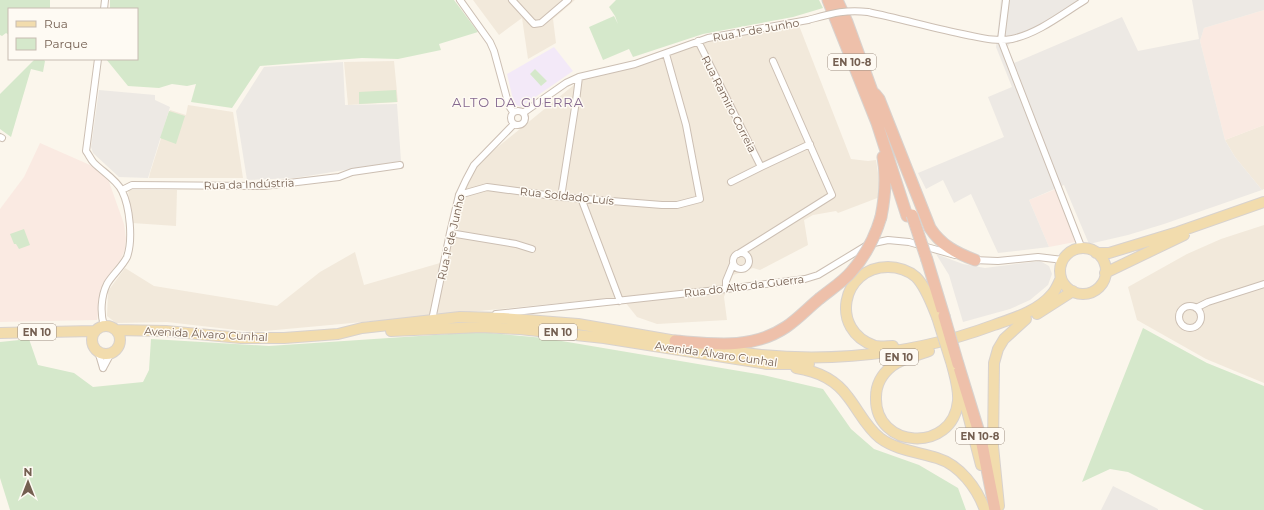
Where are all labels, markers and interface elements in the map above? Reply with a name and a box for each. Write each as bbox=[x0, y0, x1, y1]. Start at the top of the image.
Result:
legend bbox=[8, 8, 138, 60]
street label: Rua 1º de Junho bbox=[712, 15, 801, 45]
text: Rua bbox=[44, 16, 68, 31]
text: Parque bbox=[44, 36, 88, 51]
street label: Rua Ramiro Correia bbox=[698, 53, 760, 155]
road number: EN 10-8 bbox=[828, 54, 876, 70]
district label: ALTO DA GUERRA bbox=[452, 94, 584, 110]
street label: Rua da Indústria bbox=[203, 175, 295, 193]
street label: Rua Soldado Luís bbox=[519, 184, 615, 208]
street label: Rua 1º de Junho bbox=[434, 193, 468, 281]
street label: Rua do Alto da Guerra bbox=[683, 272, 805, 300]
road number: EN 10 bbox=[18, 324, 56, 340]
street label: Avenida Álvaro Cunhal bbox=[144, 324, 268, 344]
road number: EN 10 bbox=[539, 324, 577, 340]
street label: Avenida Álvaro Cunhal bbox=[654, 338, 778, 370]
road number: EN 10 bbox=[880, 349, 918, 365]
road number: EN 10-8 bbox=[956, 428, 1004, 444]
north arrow bbox=[8, 462, 48, 502]
text: N bbox=[24, 465, 32, 479]

